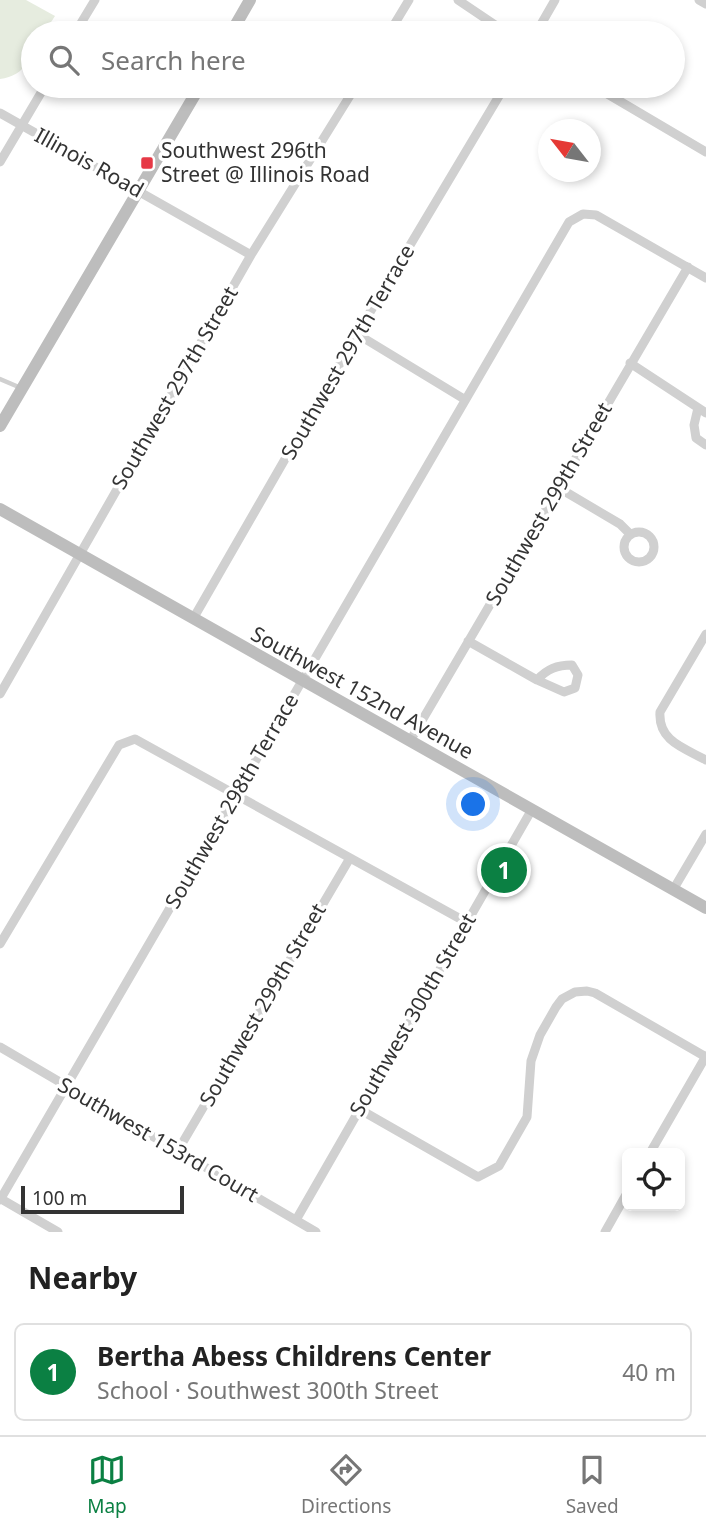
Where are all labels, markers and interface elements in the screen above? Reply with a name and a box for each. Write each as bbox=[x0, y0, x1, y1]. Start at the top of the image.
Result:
search box bbox=[21, 21, 685, 98]
icon: search bbox=[45, 41, 83, 79]
text: Search here bbox=[101, 42, 246, 78]
north arrow bbox=[538, 119, 601, 182]
street label: Illinois Road bbox=[30, 121, 149, 204]
place label: Southwest 296th Street @ Illinois Road bbox=[161, 136, 370, 188]
marker: Southwest 296th Street @ Illinois Road bbox=[139, 155, 155, 171]
street label: Southwest 297th Terrace bbox=[274, 239, 420, 464]
street label: Southwest 297th Street bbox=[105, 281, 244, 494]
street label: Southwest 299th Street bbox=[479, 397, 618, 610]
street label: Southwest 152nd Avenue bbox=[246, 619, 479, 765]
street label: Southwest 298th Terrace bbox=[158, 688, 304, 913]
your location bbox=[456, 787, 490, 821]
pin: 1 bbox=[481, 844, 527, 896]
street label: Southwest 299th Street bbox=[193, 898, 332, 1111]
street label: Southwest 300th Street bbox=[343, 908, 482, 1121]
street label: Southwest 153rd Court bbox=[53, 1070, 264, 1208]
map controls bbox=[622, 1148, 685, 1211]
button: locate bbox=[622, 1148, 685, 1211]
scale bar bbox=[21, 1183, 184, 1215]
text: 100 m bbox=[32, 1185, 87, 1211]
text: Nearby bbox=[28, 1257, 137, 1298]
text: Bertha Abess Childrens Center bbox=[97, 1338, 491, 1374]
text: 1 bbox=[46, 1356, 60, 1388]
text: 40 m bbox=[622, 1356, 676, 1388]
text: School · Southwest 300th Street bbox=[97, 1374, 439, 1406]
tab: Map bbox=[87, 1451, 127, 1519]
tab: Directions bbox=[301, 1451, 391, 1519]
tab: Saved bbox=[566, 1451, 619, 1519]

